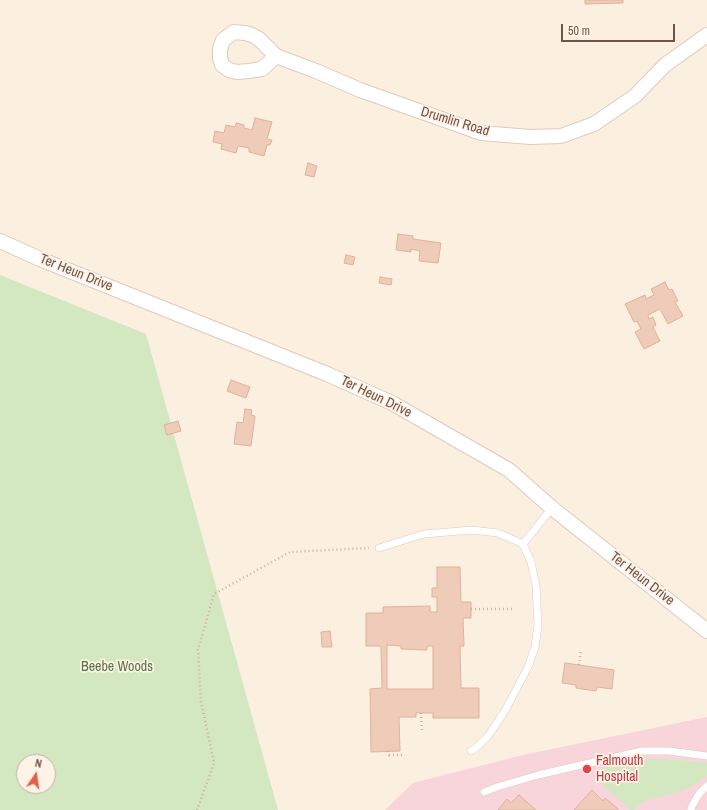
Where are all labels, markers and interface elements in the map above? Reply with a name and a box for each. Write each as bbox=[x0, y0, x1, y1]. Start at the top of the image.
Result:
scale bar bbox=[563, 16, 677, 42]
text: 50 m bbox=[568, 23, 590, 39]
street label: Drumlin Road bbox=[419, 104, 491, 140]
street label: Ter Heun Drive bbox=[37, 251, 115, 295]
street label: Ter Heun Drive bbox=[338, 373, 414, 421]
street label: Ter Heun Drive bbox=[606, 549, 678, 609]
park label: Beebe Woods bbox=[81, 659, 153, 675]
place label: Falmouth Hospital bbox=[596, 753, 643, 786]
north arrow bbox=[16, 754, 56, 794]
text: N bbox=[34, 756, 43, 771]
marker: Falmouth Hospital bbox=[581, 763, 593, 775]

